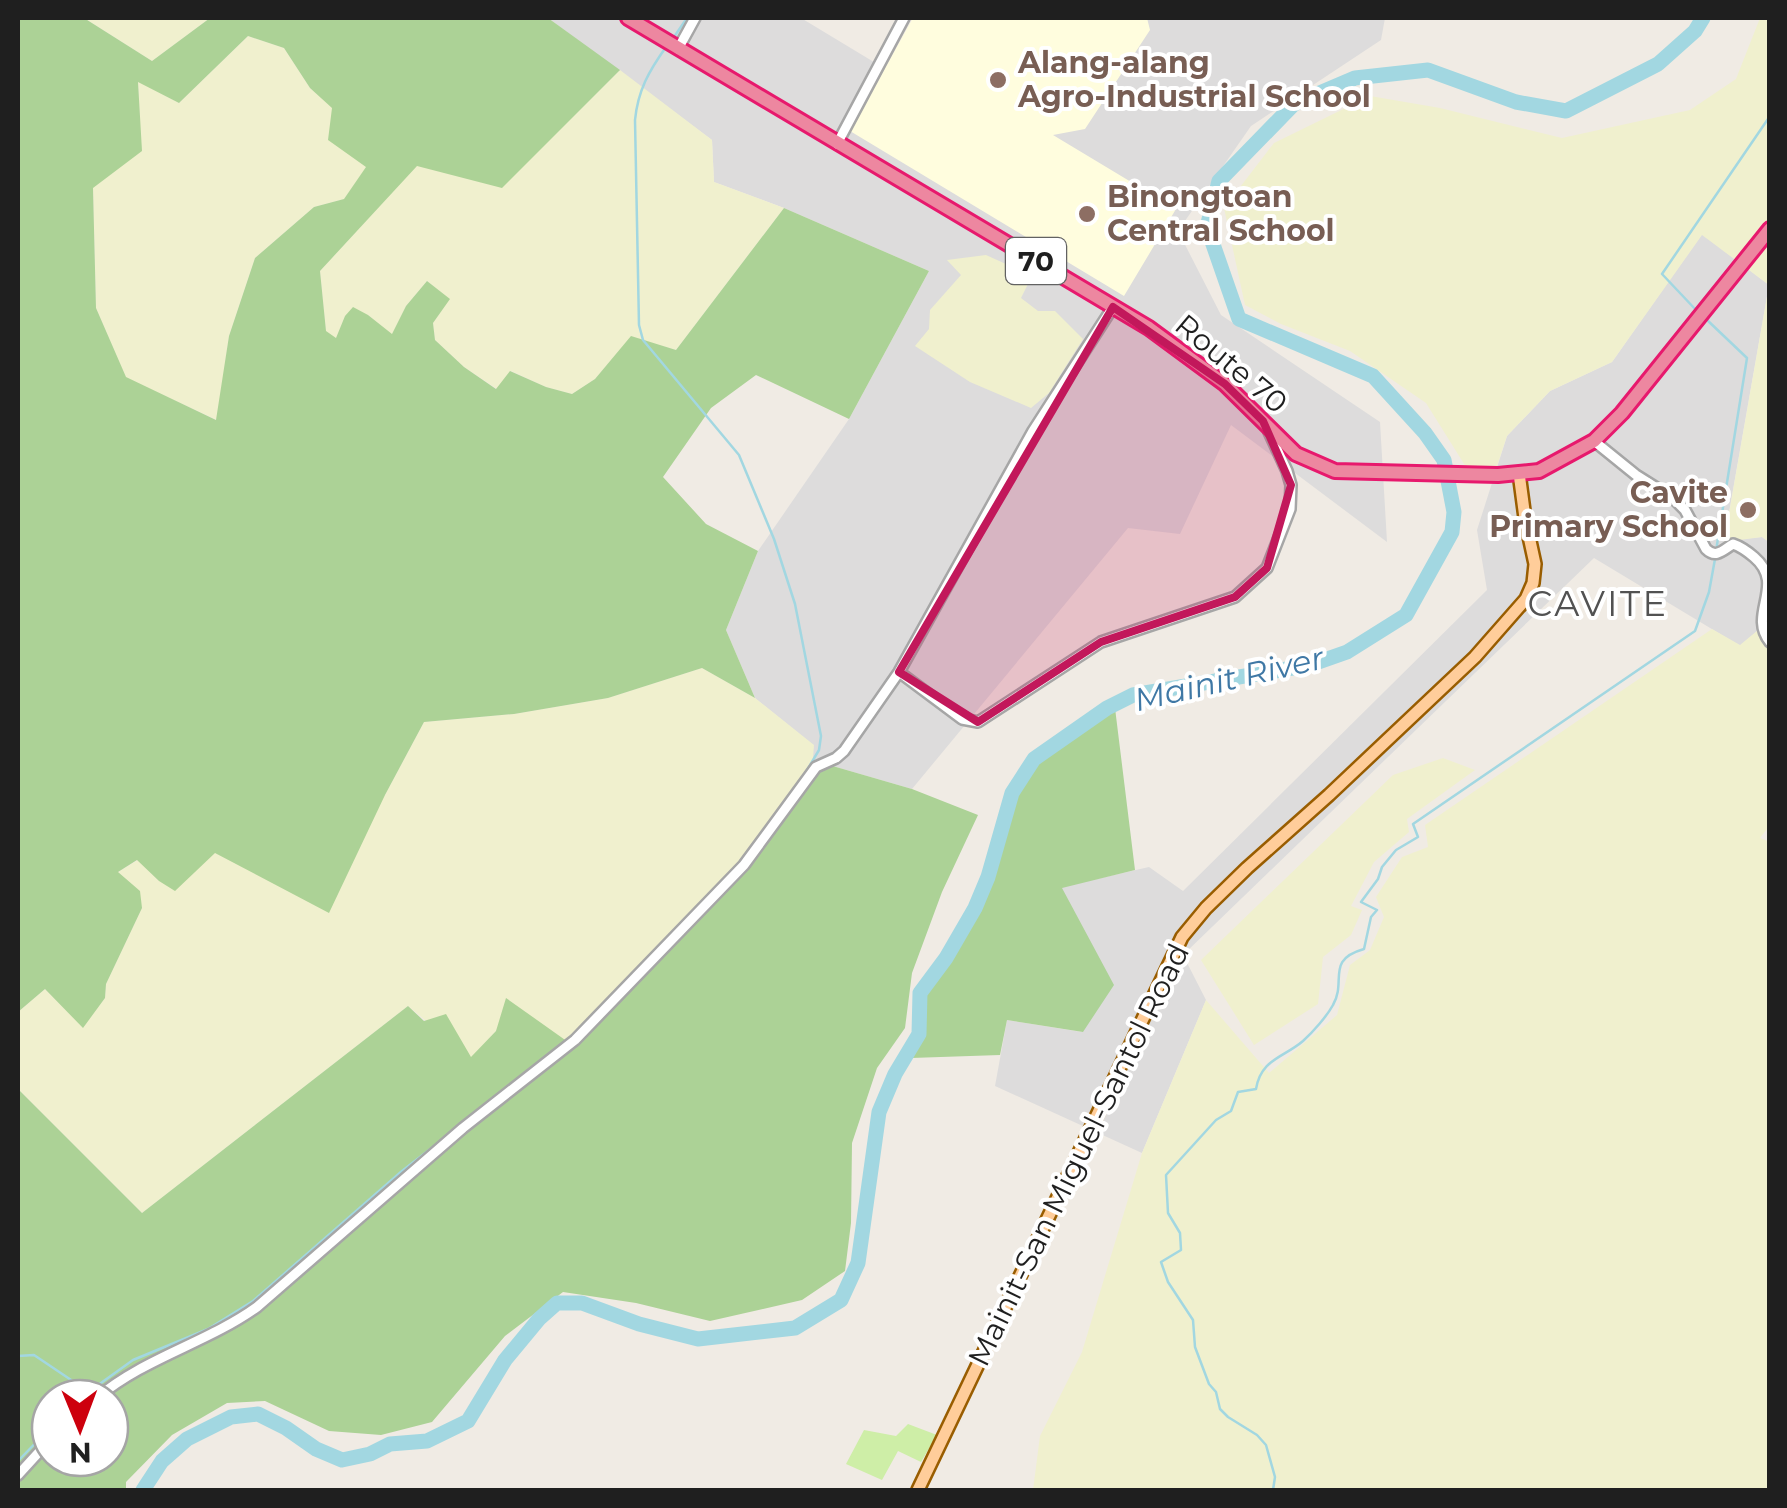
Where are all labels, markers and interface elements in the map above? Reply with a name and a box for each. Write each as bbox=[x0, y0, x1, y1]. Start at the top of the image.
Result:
place label: Alang-alang Agro-Industrial School bbox=[1017, 44, 1371, 115]
marker: Alang-alang Agro-Industrial School bbox=[987, 69, 1009, 91]
place label: Binongtoan Central School bbox=[1107, 178, 1335, 249]
marker: Binongtoan Central School bbox=[1076, 203, 1098, 225]
road number: 70 bbox=[1006, 238, 1066, 284]
street label: Route 70 bbox=[1168, 306, 1295, 421]
place label: Cavite Primary School bbox=[1489, 474, 1728, 545]
marker: Cavite Primary School bbox=[1737, 499, 1759, 521]
district label: CAVITE bbox=[1527, 582, 1669, 625]
water label: Mainit River bbox=[1130, 638, 1329, 719]
street label: Mainit-San Miguel-Santol Road bbox=[960, 938, 1197, 1372]
north arrow bbox=[30, 1378, 130, 1478]
text: N bbox=[69, 1436, 92, 1470]

